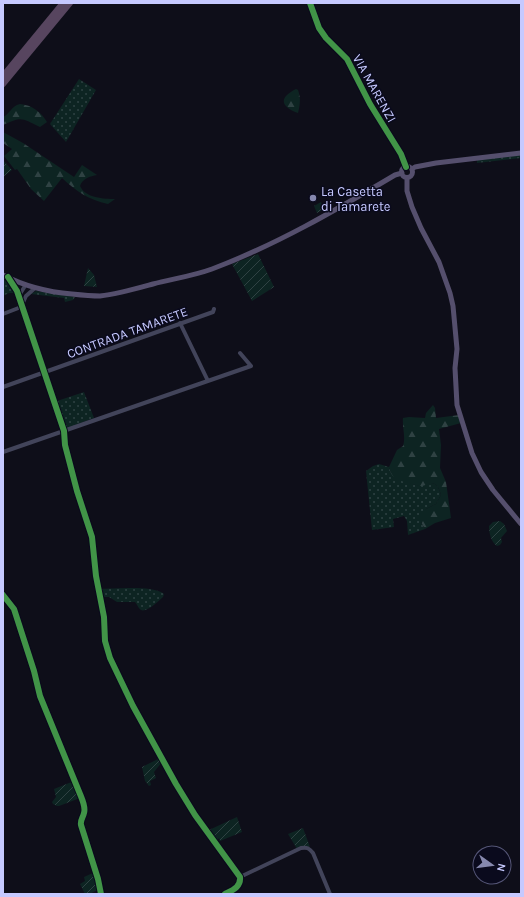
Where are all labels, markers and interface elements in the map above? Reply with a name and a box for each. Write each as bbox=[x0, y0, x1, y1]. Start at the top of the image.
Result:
street label: VIA MARENZI bbox=[350, 52, 399, 125]
place label: La Casetta di Tamarete bbox=[321, 184, 391, 214]
marker: La Casetta di Tamarete bbox=[308, 193, 318, 203]
street label: CONTRADA TAMARETE bbox=[65, 304, 190, 361]
north arrow bbox=[472, 845, 512, 885]
text: N bbox=[494, 862, 508, 873]

